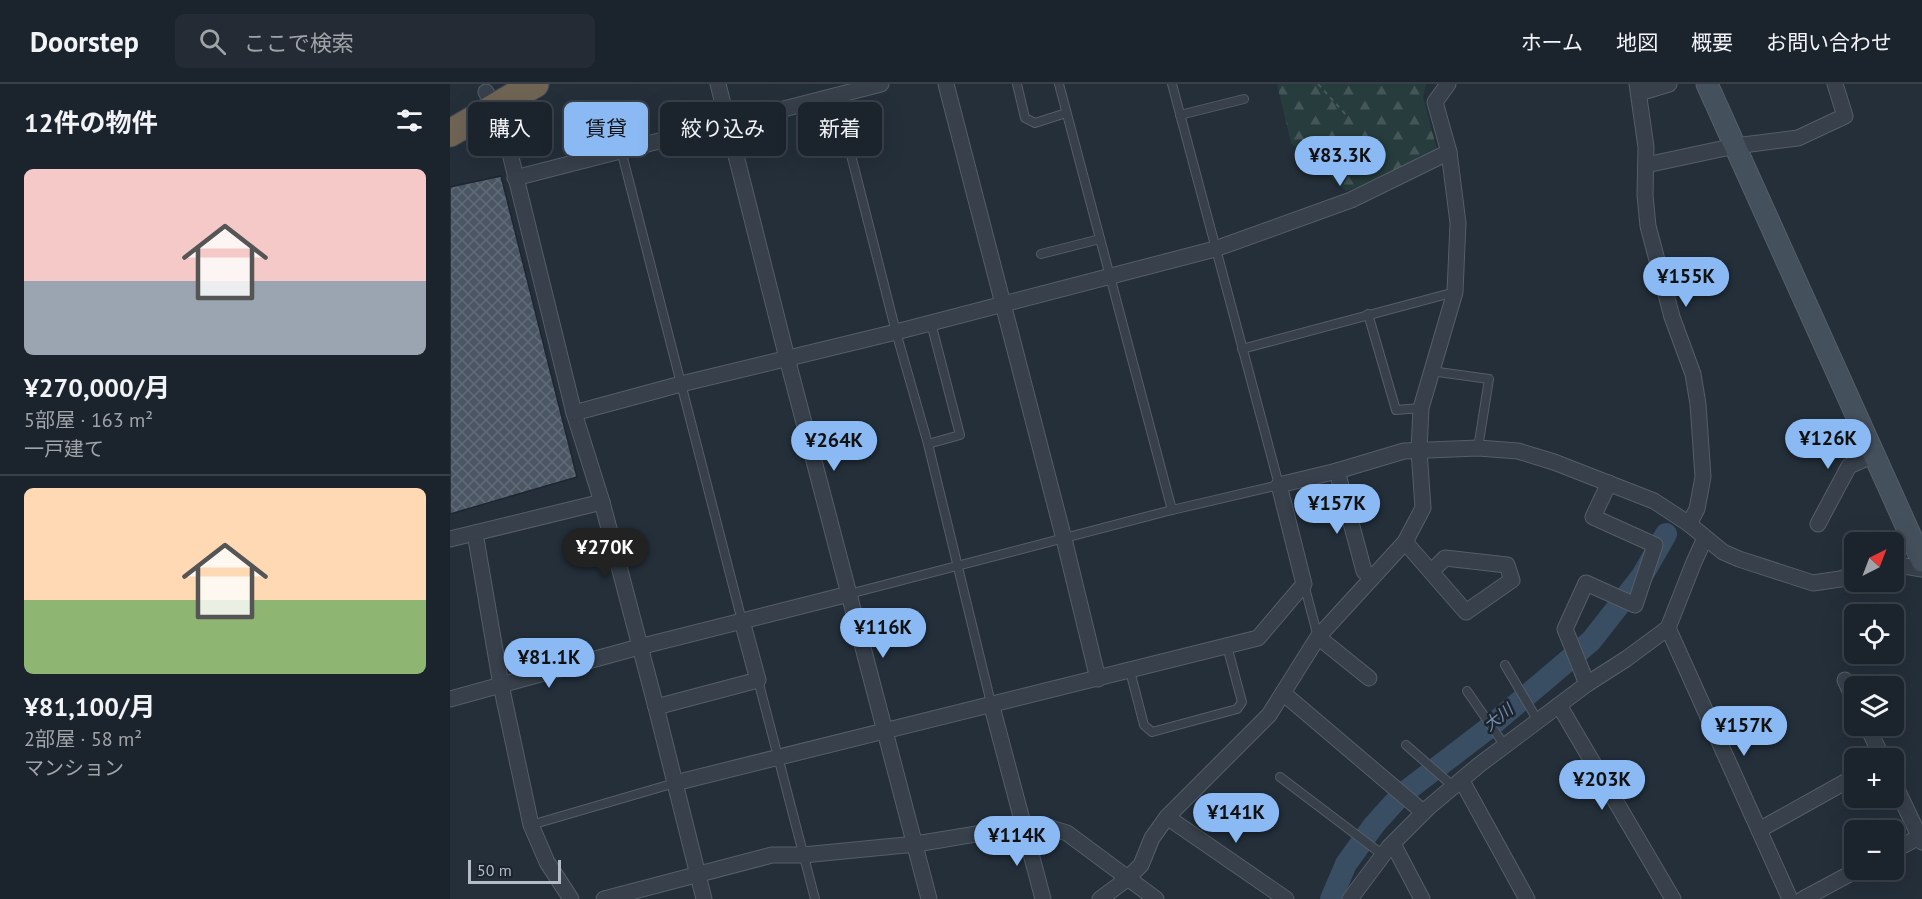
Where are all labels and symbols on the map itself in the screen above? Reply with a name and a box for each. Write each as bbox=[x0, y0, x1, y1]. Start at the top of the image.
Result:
pin: ¥83.3K bbox=[1291, 136, 1389, 187]
pin: ¥155K bbox=[1644, 257, 1728, 308]
pin: ¥126K bbox=[1786, 419, 1870, 470]
pin: ¥264K bbox=[792, 421, 876, 472]
pin: ¥157K bbox=[1295, 484, 1379, 535]
pin: ¥270K bbox=[563, 528, 647, 579]
north arrow bbox=[1844, 532, 1904, 592]
pin: ¥116K bbox=[841, 608, 925, 659]
pin: ¥81.1K bbox=[500, 638, 598, 689]
water label: 大川 bbox=[1479, 698, 1518, 735]
pin: ¥157K bbox=[1702, 706, 1786, 757]
pin: ¥203K bbox=[1560, 760, 1644, 811]
pin: ¥141K bbox=[1194, 793, 1278, 844]
pin: ¥114K bbox=[975, 816, 1059, 867]
scale bar bbox=[468, 857, 561, 884]

